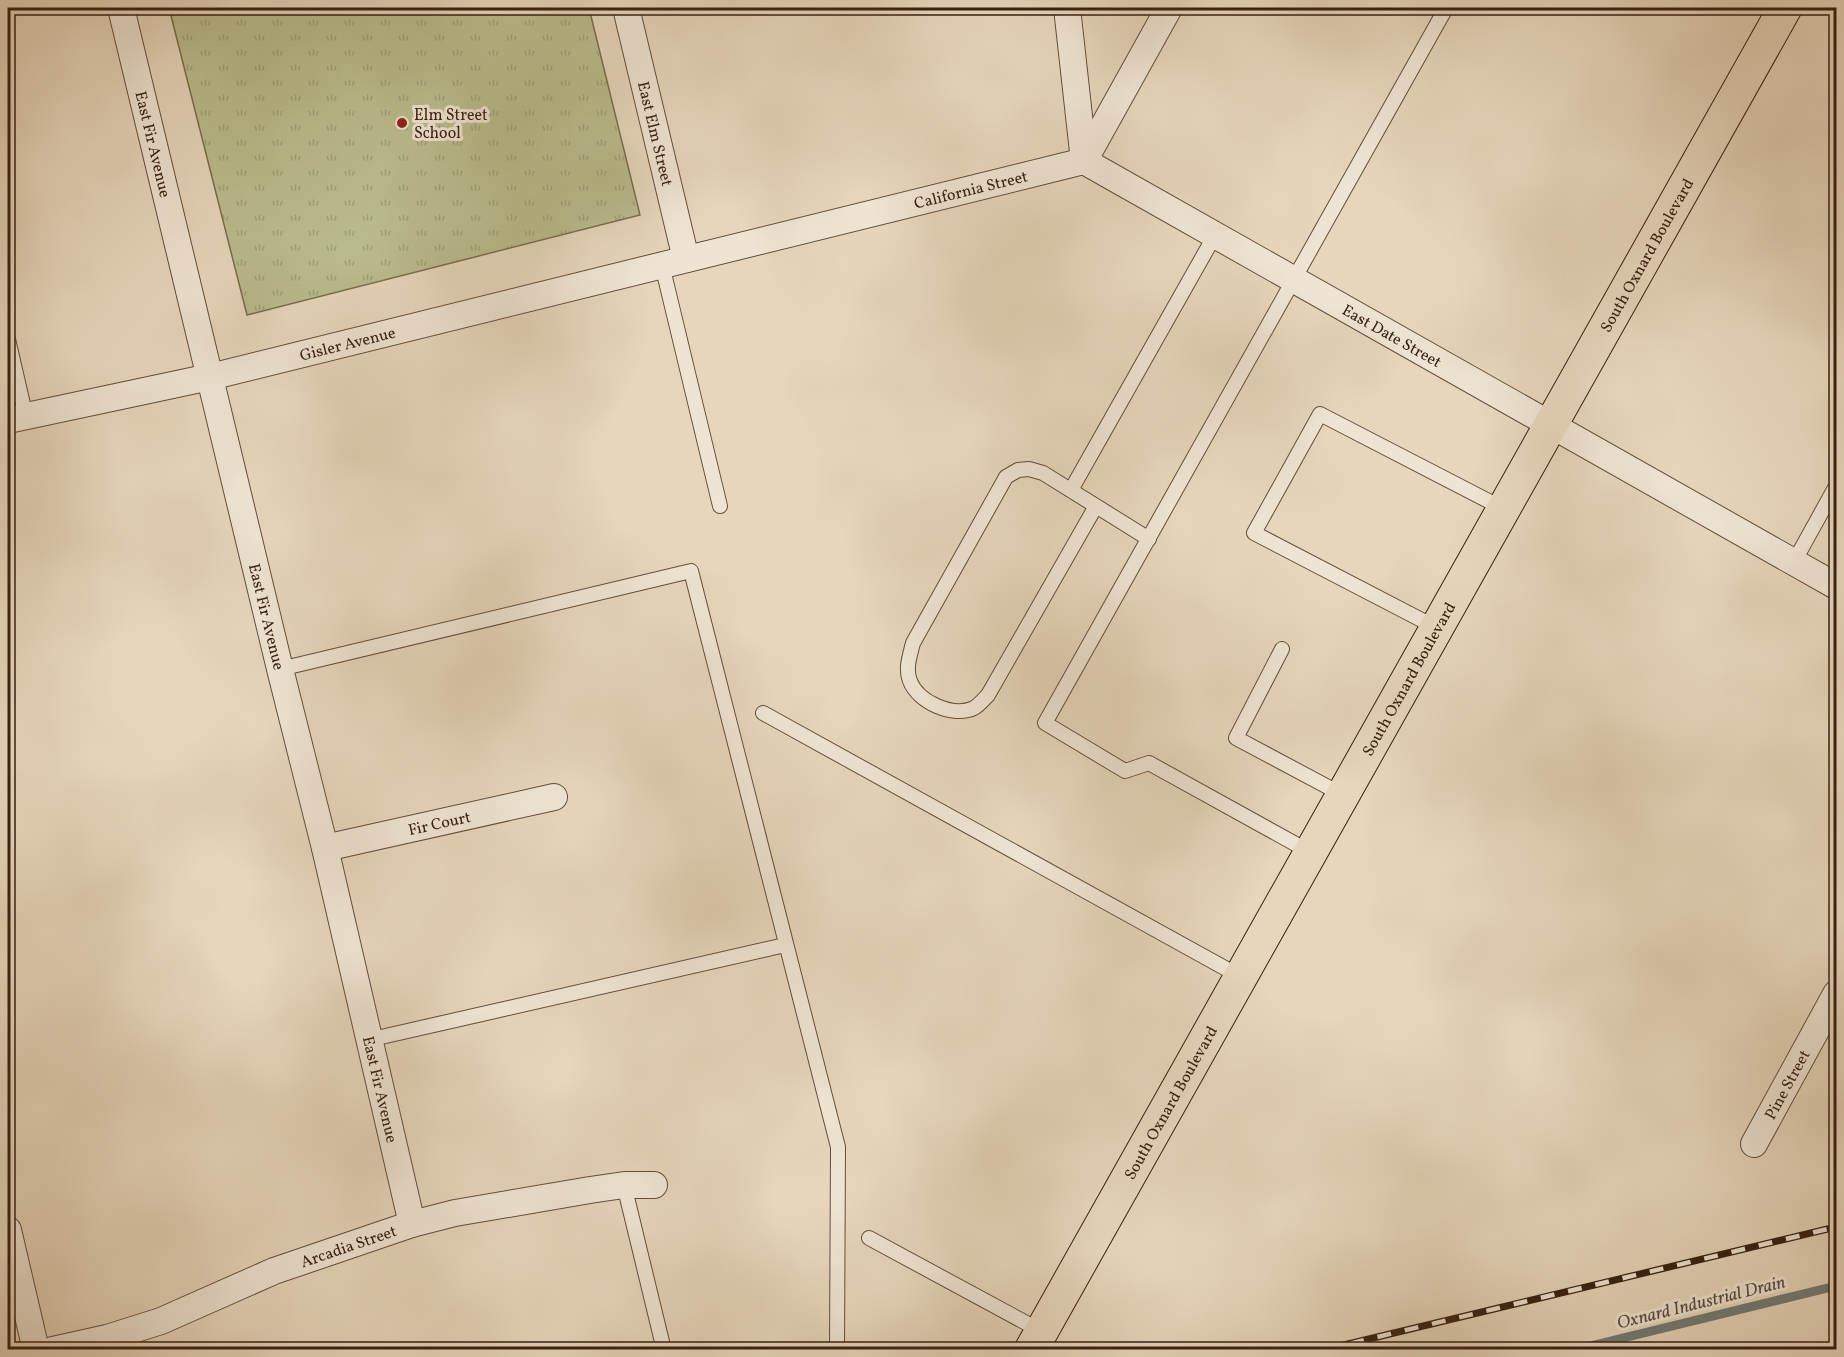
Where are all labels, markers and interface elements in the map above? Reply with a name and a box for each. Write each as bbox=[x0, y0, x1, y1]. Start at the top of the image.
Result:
street label: East Elm Street bbox=[631, 79, 677, 189]
street label: East Fir Avenue bbox=[128, 89, 175, 200]
place label: Elm Street School bbox=[414, 105, 488, 145]
marker: Elm Street School bbox=[395, 116, 409, 130]
street label: California Street bbox=[912, 166, 1031, 216]
street label: South Oxnard Boulevard bbox=[1596, 175, 1700, 337]
street label: East Date Street bbox=[1338, 300, 1445, 374]
street label: Gisler Avenue bbox=[298, 323, 398, 367]
street label: East Fir Avenue bbox=[242, 562, 289, 673]
street label: South Oxnard Boulevard bbox=[1358, 599, 1462, 761]
street label: Fir Court bbox=[406, 807, 473, 842]
street label: South Oxnard Boulevard bbox=[1120, 1022, 1224, 1184]
street label: East Fir Avenue bbox=[356, 1034, 402, 1145]
street label: Pine Street bbox=[1760, 1046, 1817, 1124]
street label: Arcadia Street bbox=[298, 1221, 400, 1274]
water label: Oxnard Industrial Drain bbox=[1614, 1270, 1788, 1336]

